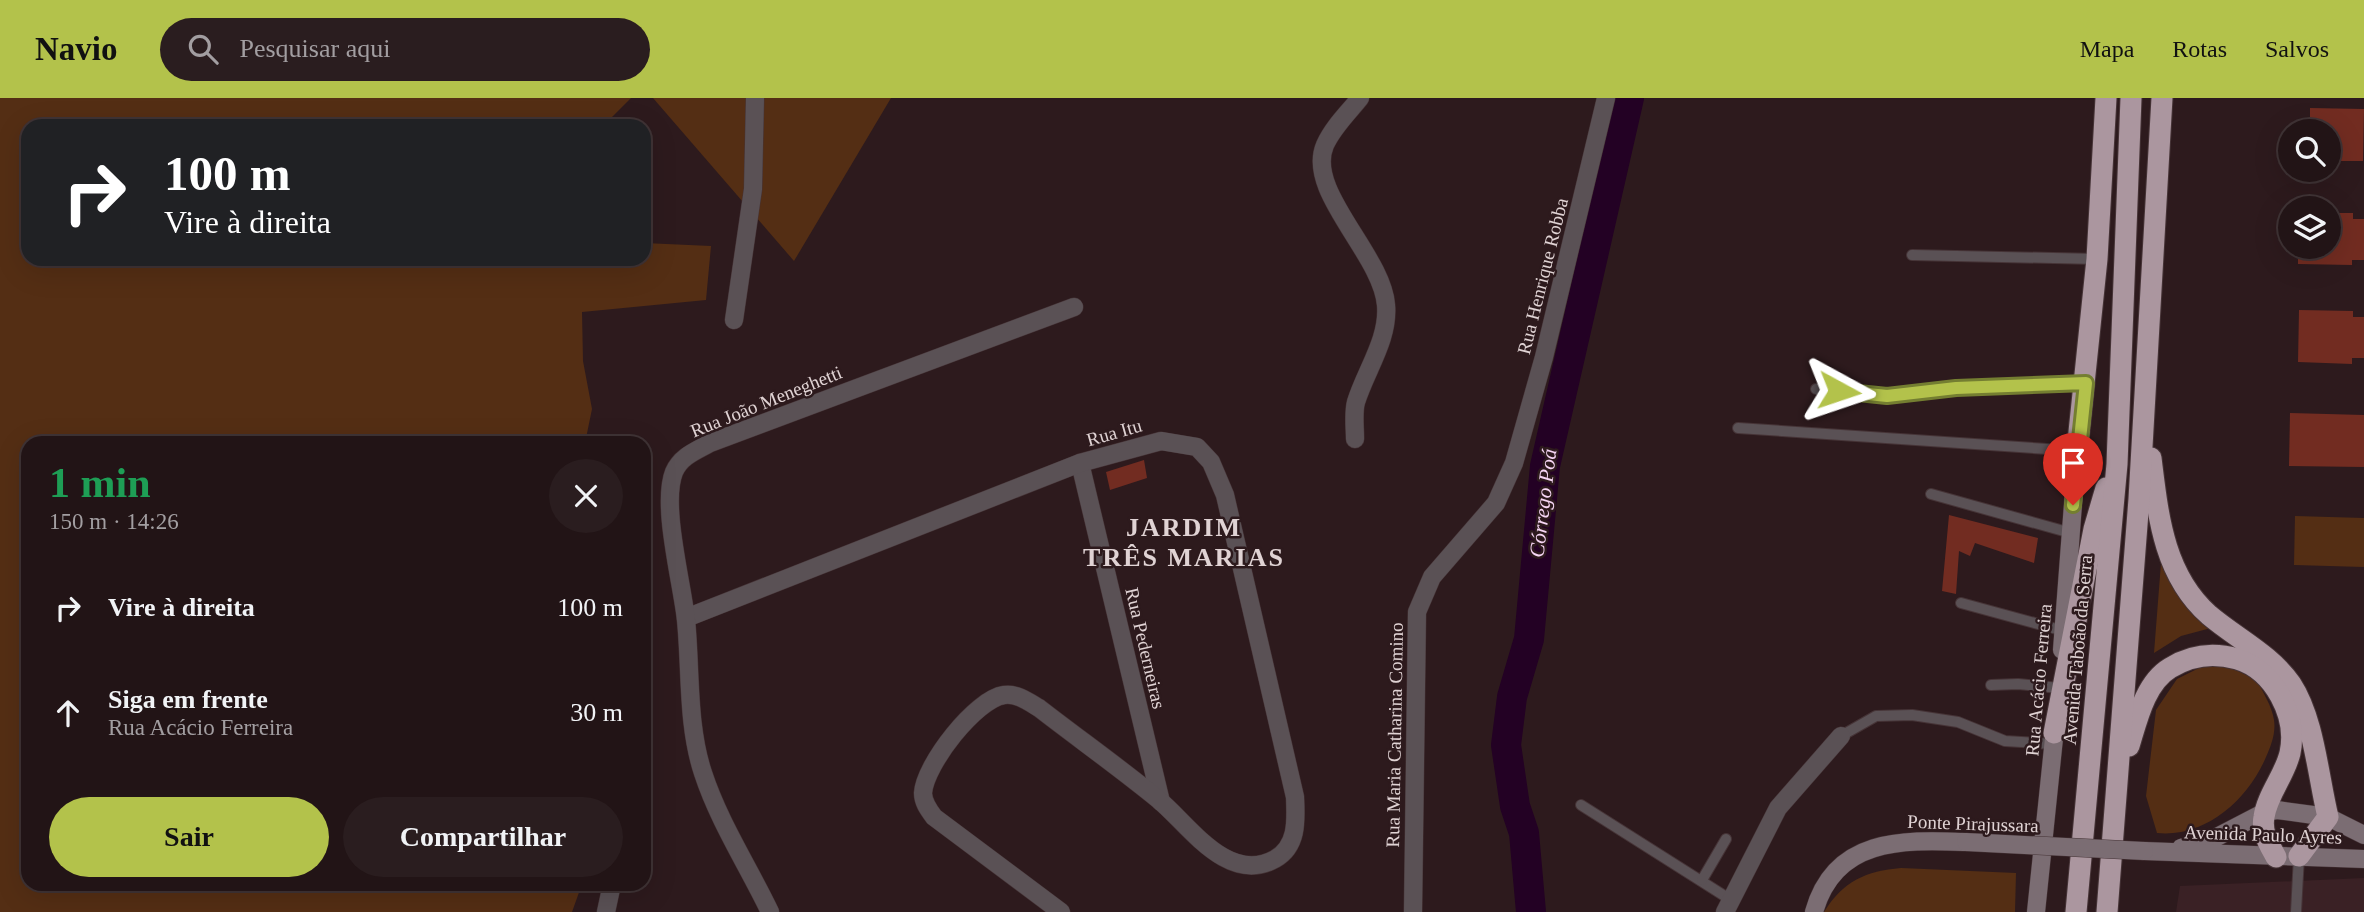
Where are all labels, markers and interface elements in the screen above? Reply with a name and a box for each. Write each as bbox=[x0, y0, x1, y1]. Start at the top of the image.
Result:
search box bbox=[160, 18, 650, 81]
icon: search bbox=[184, 30, 222, 68]
text: Navio bbox=[35, 31, 118, 67]
text: Pesquisar aqui bbox=[240, 34, 390, 63]
text: Mapa bbox=[2080, 36, 2134, 62]
text: Rotas bbox=[2172, 36, 2227, 62]
text: Salvos bbox=[2265, 36, 2329, 62]
map controls bbox=[2278, 119, 2341, 259]
button: search bbox=[2278, 119, 2341, 182]
text: 100 m bbox=[164, 146, 291, 201]
icon: right bbox=[49, 147, 140, 238]
street label: Rua Henrique Robba bbox=[1513, 195, 1572, 356]
button: layers bbox=[2278, 196, 2341, 259]
text: Vire à direita bbox=[164, 204, 331, 240]
position arrow bbox=[1802, 354, 1876, 428]
street label: Rua João Meneghetti bbox=[687, 361, 845, 441]
street label: Rua Itu bbox=[1084, 414, 1145, 450]
pin bbox=[2043, 433, 2103, 505]
icon: arrive bbox=[2054, 444, 2092, 482]
water label: Córrego Poá bbox=[1524, 447, 1562, 559]
button: close bbox=[549, 459, 623, 533]
text: 1 min bbox=[49, 460, 151, 506]
text: 150 m · 14:26 bbox=[49, 509, 179, 534]
district label: JARDIM TRÊS MARIAS bbox=[1083, 513, 1285, 572]
street label: Avenida Taboão da Serra bbox=[2059, 554, 2096, 746]
street label: Rua Pederneiras bbox=[1121, 585, 1170, 711]
icon: right bbox=[49, 589, 87, 627]
text: Vire à direita bbox=[108, 593, 255, 622]
text: 100 m bbox=[557, 593, 623, 622]
street label: Rua Acácio Ferreira bbox=[2021, 602, 2056, 757]
street label: Rua Maria Catharina Comino bbox=[1382, 622, 1407, 848]
text: Siga em frente bbox=[108, 685, 268, 714]
icon: ahead bbox=[49, 694, 87, 732]
text: 30 m bbox=[570, 698, 623, 727]
text: Rua Acácio Ferreira bbox=[108, 715, 293, 740]
button: Sair bbox=[49, 797, 329, 877]
button: Compartilhar bbox=[343, 797, 623, 877]
street label: Ponte Pirajussara bbox=[1907, 811, 2040, 836]
street label: Avenida Paulo Ayres bbox=[2184, 821, 2342, 848]

